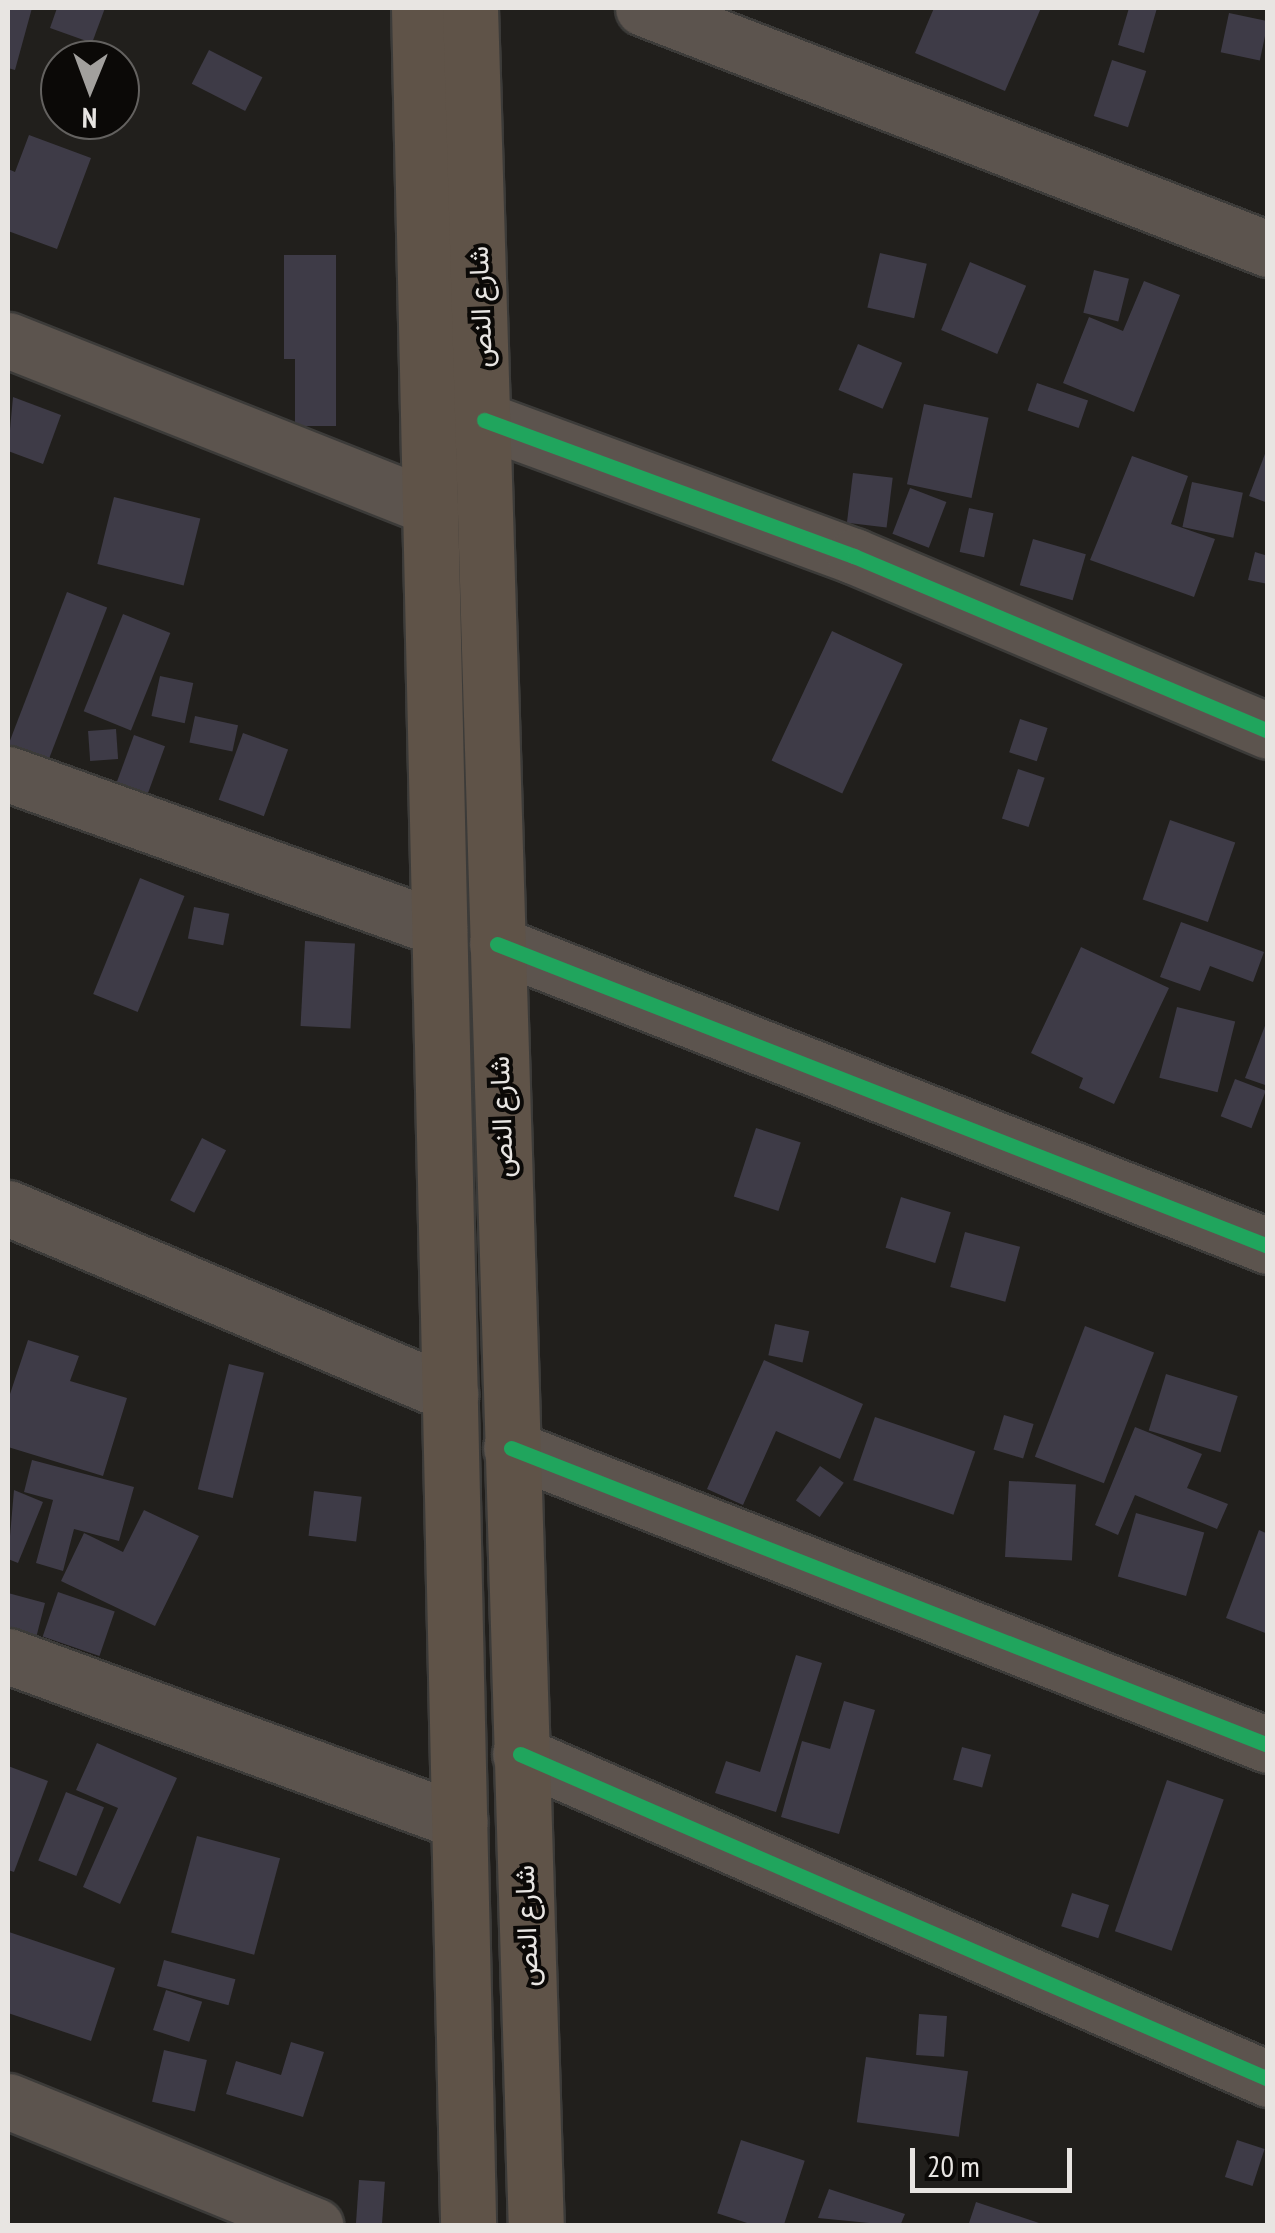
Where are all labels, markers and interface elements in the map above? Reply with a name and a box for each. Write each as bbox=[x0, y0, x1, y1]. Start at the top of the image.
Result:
north arrow bbox=[40, 40, 140, 140]
text: N bbox=[82, 100, 97, 137]
street label: شارع النص bbox=[461, 246, 499, 368]
street label: شارع النص bbox=[482, 1056, 520, 1178]
street label: شارع النص bbox=[507, 1865, 545, 1987]
scale bar bbox=[915, 2128, 1078, 2190]
text: 20 m bbox=[927, 2146, 980, 2185]

